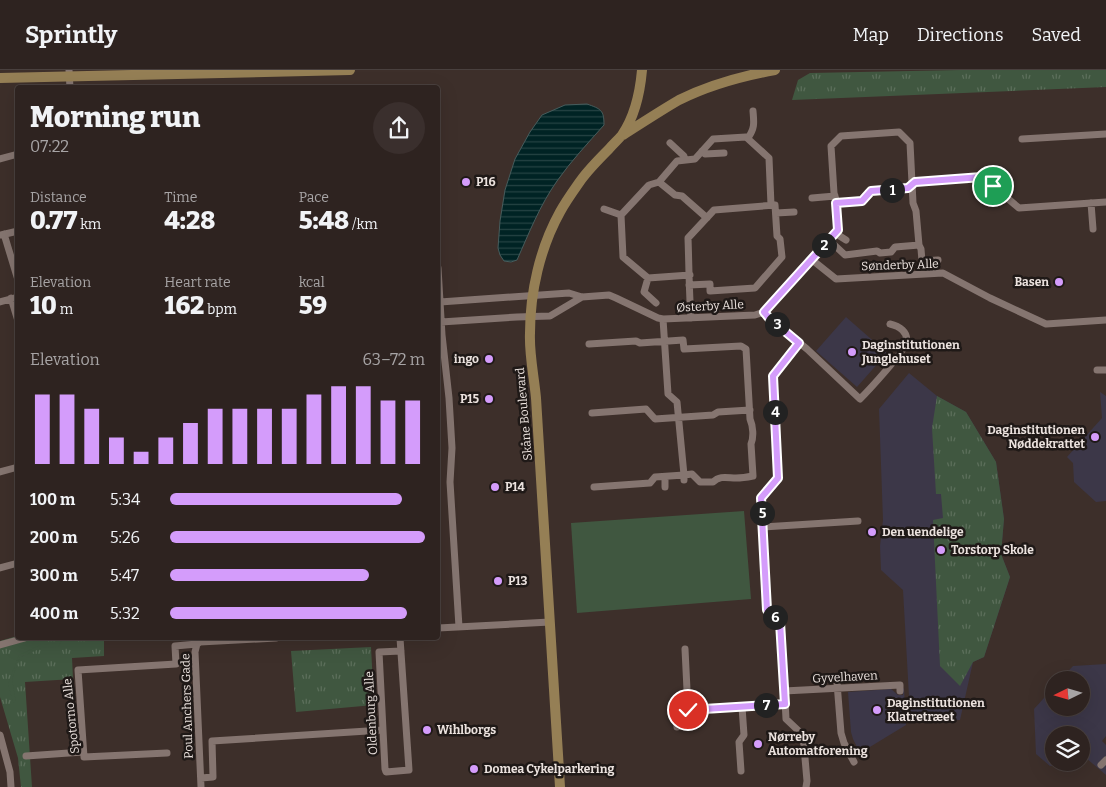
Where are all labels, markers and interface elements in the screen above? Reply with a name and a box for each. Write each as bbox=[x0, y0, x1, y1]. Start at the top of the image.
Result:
text: Sprintly bbox=[25, 21, 117, 49]
text: Map bbox=[853, 24, 889, 46]
text: Directions bbox=[917, 24, 1004, 46]
text: Saved bbox=[1032, 24, 1081, 46]
text: Morning run bbox=[30, 101, 200, 134]
button: share bbox=[373, 102, 425, 154]
text: 07:22 bbox=[30, 137, 69, 156]
pin bbox=[972, 165, 1014, 207]
icon: arrive bbox=[979, 172, 1007, 200]
place label: P16 bbox=[476, 175, 496, 189]
marker: P16 bbox=[460, 176, 472, 188]
pin: 1 bbox=[880, 178, 904, 202]
text: 1 bbox=[889, 182, 896, 199]
text: Distance bbox=[30, 189, 87, 206]
text: Time bbox=[164, 189, 197, 206]
text: Pace bbox=[299, 189, 329, 206]
text: 0.77 bbox=[30, 206, 77, 236]
text: 4:28 bbox=[164, 206, 215, 236]
text: 5:48 bbox=[299, 206, 349, 236]
text: km bbox=[77, 216, 101, 233]
text: /km bbox=[349, 216, 378, 233]
pin: 2 bbox=[812, 232, 836, 258]
text: 2 bbox=[821, 237, 828, 254]
street label: Sønderby Alle bbox=[861, 257, 939, 273]
text: Elevation bbox=[30, 274, 91, 291]
text: Heart rate bbox=[164, 274, 231, 291]
text: kcal bbox=[299, 274, 325, 291]
place label: Basen bbox=[1014, 275, 1049, 289]
marker: Basen bbox=[1053, 276, 1065, 288]
text: 10 bbox=[30, 291, 57, 321]
text: 162 bbox=[164, 291, 204, 321]
text: 59 bbox=[299, 291, 327, 321]
street label: Østerby Alle bbox=[676, 297, 744, 315]
text: m bbox=[57, 301, 73, 318]
text: bpm bbox=[204, 301, 237, 318]
pin: 3 bbox=[764, 312, 790, 336]
text: 3 bbox=[773, 316, 782, 333]
place label: Daginstitutionen Junglehuset bbox=[861, 338, 960, 366]
marker: Daginstitutionen Junglehuset bbox=[846, 346, 858, 358]
text: Elevation bbox=[30, 350, 100, 369]
text: 63–72 m bbox=[363, 350, 425, 369]
place label: ingo bbox=[454, 352, 479, 366]
marker: ingo bbox=[483, 353, 495, 365]
street label: Skåne Boulevard bbox=[513, 367, 535, 461]
place label: P15 bbox=[460, 392, 479, 406]
marker: P15 bbox=[483, 393, 495, 405]
pin: 4 bbox=[762, 400, 788, 424]
text: 4 bbox=[771, 404, 780, 421]
place label: Daginstitutionen Nøddekrattet bbox=[987, 423, 1085, 451]
marker: Daginstitutionen Nøddekrattet bbox=[1089, 431, 1101, 443]
place label: P14 bbox=[505, 480, 526, 494]
marker: P14 bbox=[489, 481, 501, 493]
text: 100 m bbox=[30, 490, 75, 509]
text: 5:34 bbox=[110, 490, 140, 509]
pin: 5 bbox=[750, 500, 774, 526]
text: 5 bbox=[759, 505, 766, 522]
place label: Den uendelige bbox=[882, 525, 964, 539]
marker: Den uendelige bbox=[866, 526, 878, 538]
text: 200 m bbox=[30, 528, 77, 547]
text: 5:26 bbox=[110, 528, 140, 547]
place label: Torstorp Skole bbox=[951, 543, 1034, 557]
marker: Torstorp Skole bbox=[935, 544, 947, 556]
text: 300 m bbox=[30, 566, 78, 585]
text: 5:47 bbox=[110, 566, 139, 585]
place label: P13 bbox=[508, 574, 528, 588]
marker: P13 bbox=[492, 575, 504, 587]
text: 400 m bbox=[30, 604, 78, 623]
text: 5:32 bbox=[110, 604, 140, 623]
pin: 6 bbox=[762, 604, 788, 630]
text: 6 bbox=[771, 609, 780, 626]
street label: Poul Anchers Gade bbox=[178, 653, 196, 759]
street label: Gyvelhaven bbox=[812, 668, 878, 686]
street label: Oldenburg Alle bbox=[362, 671, 380, 755]
north arrow bbox=[1045, 671, 1090, 716]
map controls bbox=[1045, 671, 1090, 771]
street label: Spotorno Alle bbox=[60, 678, 82, 754]
pin bbox=[667, 689, 709, 731]
pin: 7 bbox=[754, 692, 778, 718]
icon: check bbox=[674, 696, 702, 724]
place label: Daginstitutionen Klatretræet bbox=[887, 696, 985, 724]
text: 7 bbox=[763, 697, 770, 714]
marker: Daginstitutionen Klatretræet bbox=[871, 704, 883, 716]
place label: Wihlborgs bbox=[437, 723, 496, 737]
marker: Wihlborgs bbox=[421, 724, 433, 736]
button: layers bbox=[1045, 726, 1090, 771]
place label: Nørreby Automatforening bbox=[768, 730, 868, 758]
marker: Nørreby Automatforening bbox=[752, 738, 764, 750]
place label: Domea Cykelparkering bbox=[484, 762, 614, 776]
marker: Domea Cykelparkering bbox=[468, 763, 480, 775]

